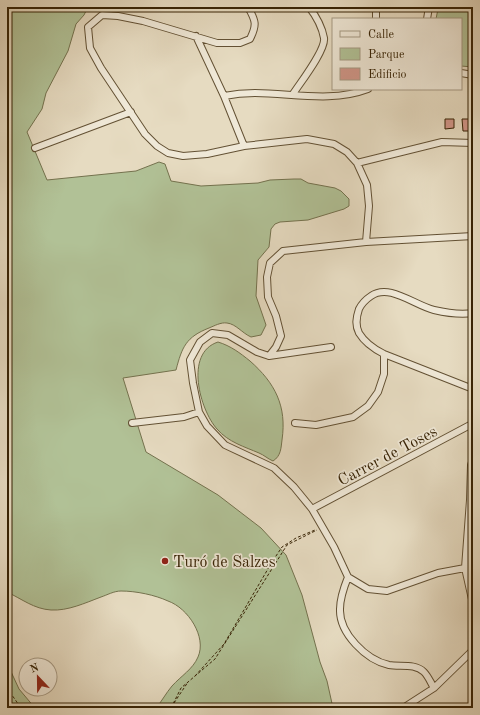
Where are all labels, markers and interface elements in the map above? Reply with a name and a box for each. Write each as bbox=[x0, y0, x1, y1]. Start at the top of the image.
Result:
legend bbox=[332, 18, 462, 90]
text: Calle bbox=[368, 29, 394, 41]
text: Parque bbox=[368, 49, 405, 61]
text: Edificio bbox=[368, 69, 407, 81]
street label: Carrer de Toses bbox=[336, 424, 440, 490]
place label: Turó de Salzes bbox=[173, 555, 276, 571]
marker: Turó de Salzes bbox=[160, 556, 170, 566]
north arrow bbox=[18, 657, 58, 697]
text: N bbox=[29, 662, 41, 676]

